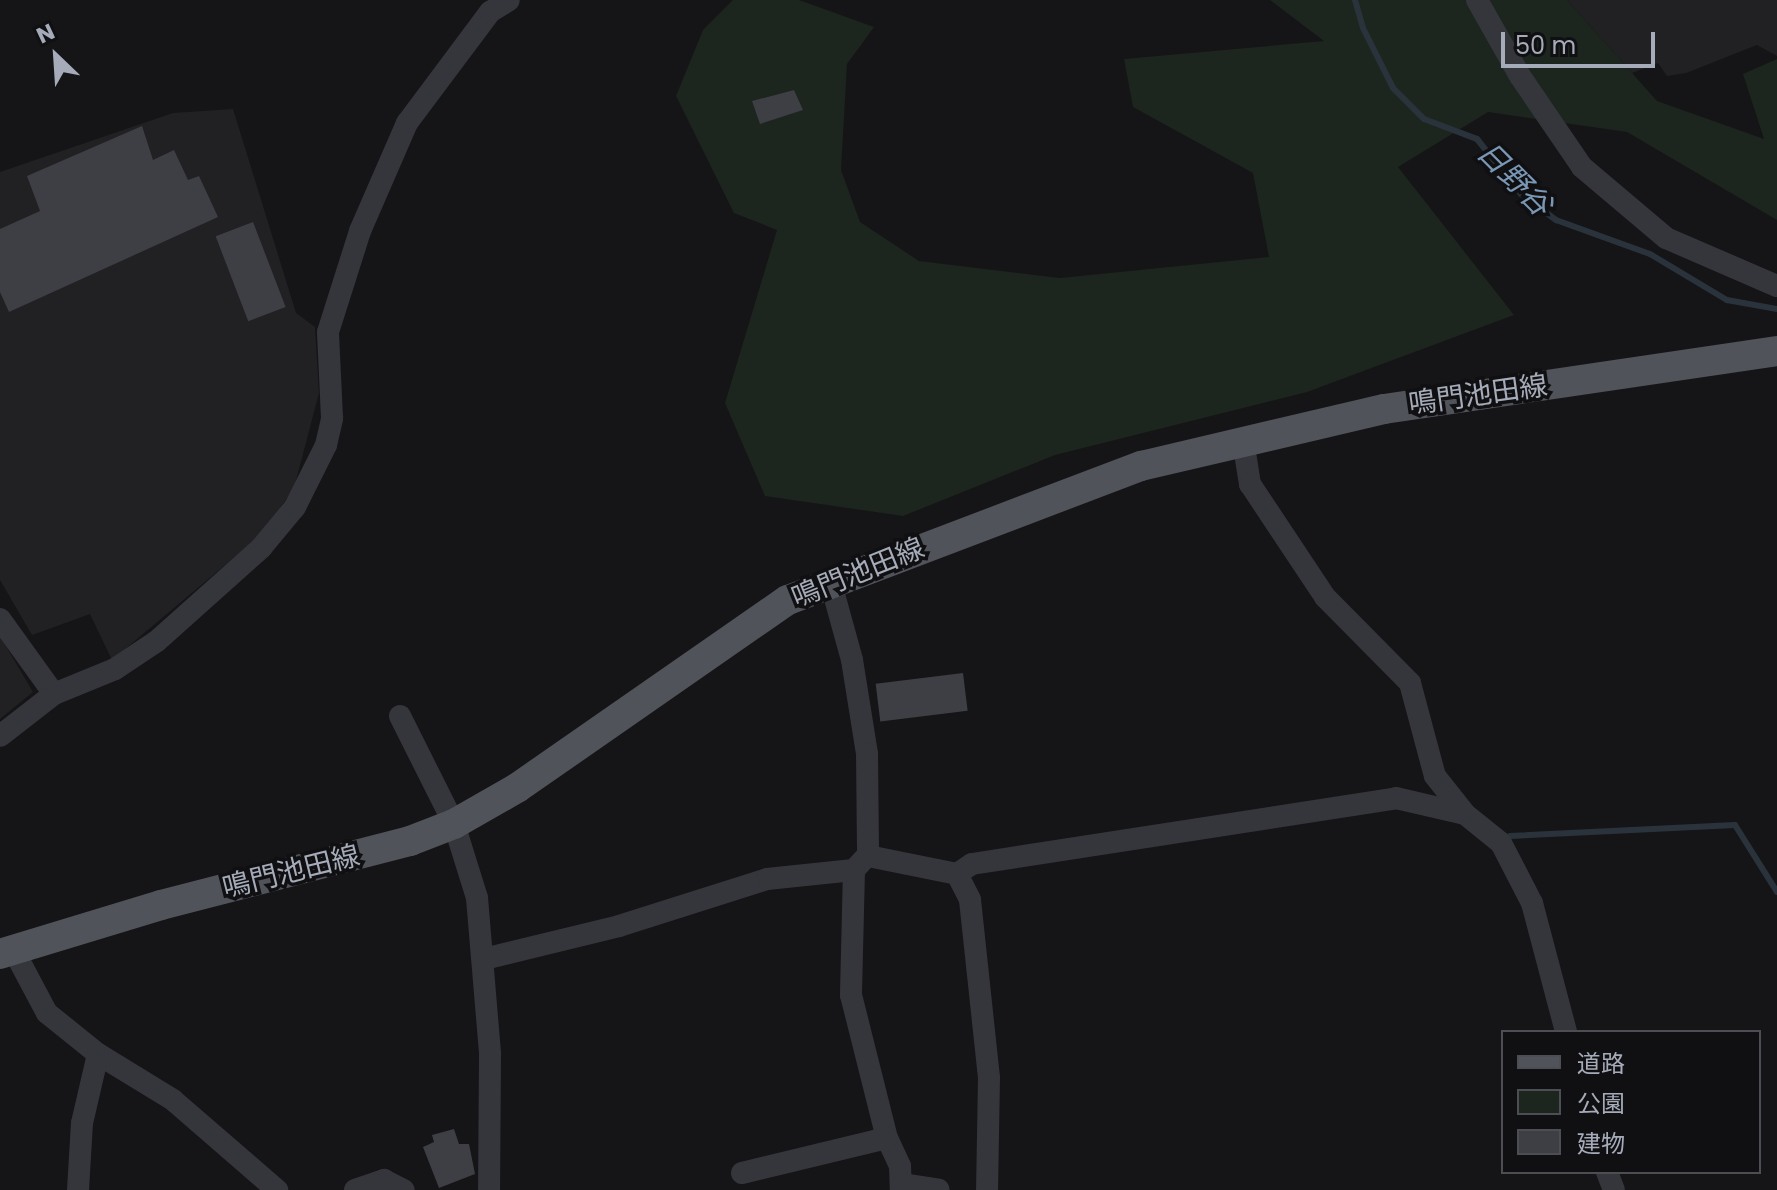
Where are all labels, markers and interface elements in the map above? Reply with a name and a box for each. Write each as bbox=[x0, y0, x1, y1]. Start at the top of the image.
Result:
north arrow bbox=[16, 16, 96, 96]
text: N bbox=[32, 16, 60, 51]
scale bar bbox=[1505, 16, 1659, 66]
text: 50 m bbox=[1515, 29, 1576, 62]
water label: 日野谷 bbox=[1469, 134, 1559, 224]
street label: 鳴門池田線 bbox=[1406, 369, 1550, 421]
street label: 鳴門池田線 bbox=[787, 531, 929, 615]
street label: 鳴門池田線 bbox=[219, 839, 363, 905]
legend bbox=[1501, 1030, 1761, 1174]
text: 道路 bbox=[1577, 1047, 1625, 1080]
text: 公園 bbox=[1577, 1087, 1625, 1120]
text: 建物 bbox=[1577, 1127, 1625, 1160]

